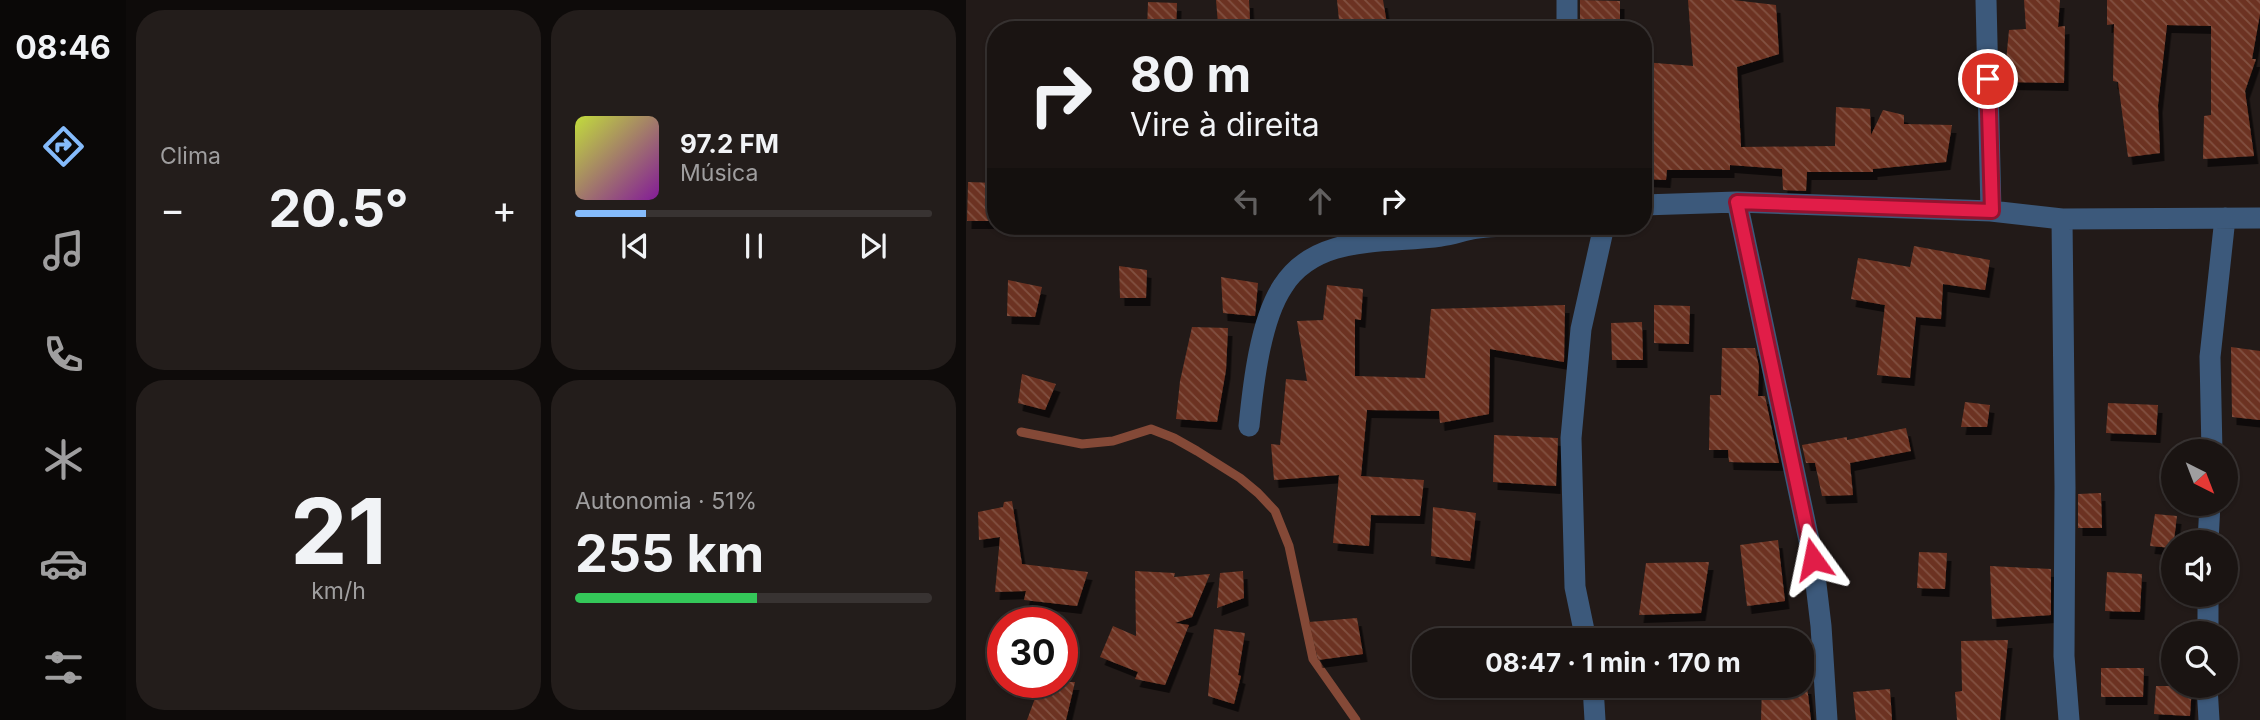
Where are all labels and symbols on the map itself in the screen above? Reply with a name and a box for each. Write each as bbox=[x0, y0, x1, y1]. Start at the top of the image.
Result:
pin bbox=[1958, 49, 2018, 109]
north arrow bbox=[2161, 439, 2238, 516]
position arrow bbox=[1776, 522, 1850, 596]
speed limit sign: 30 bbox=[987, 607, 1078, 698]

